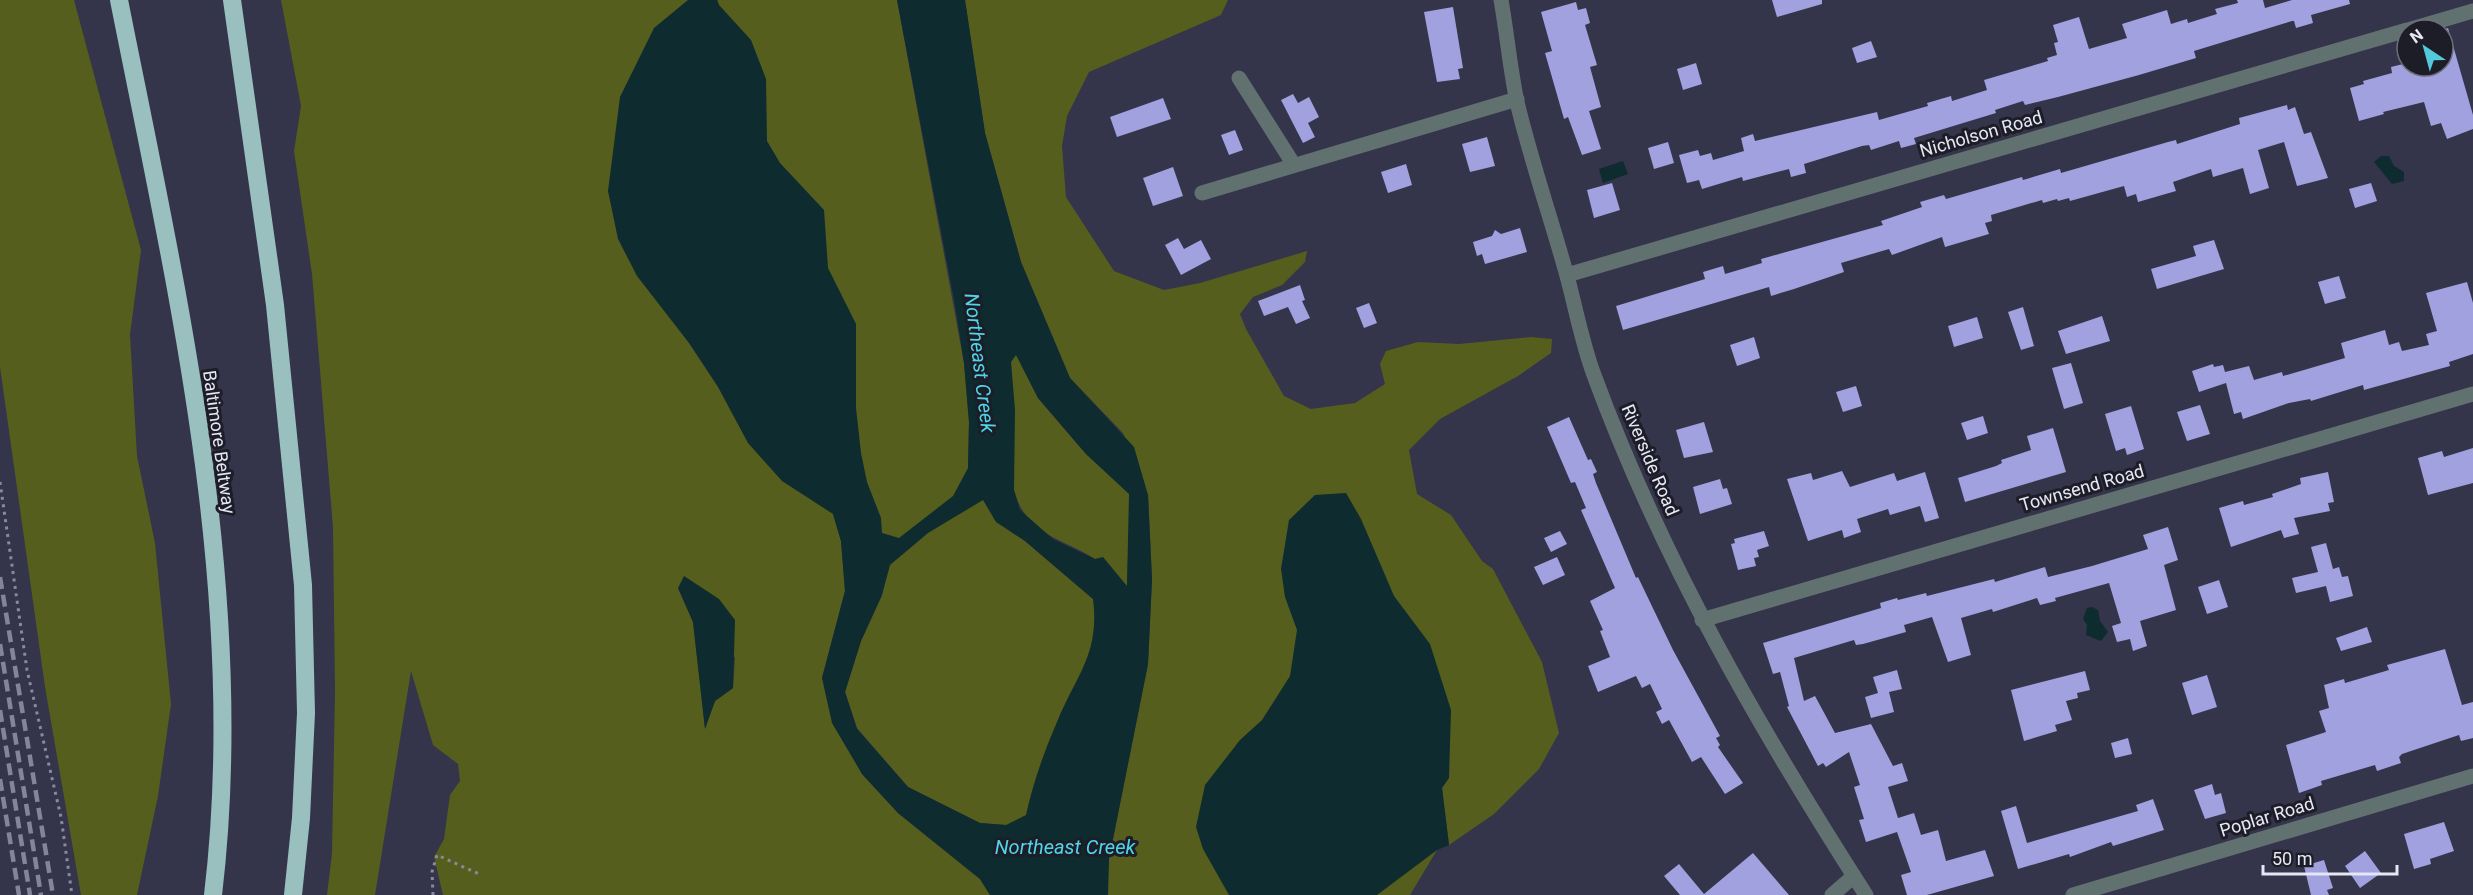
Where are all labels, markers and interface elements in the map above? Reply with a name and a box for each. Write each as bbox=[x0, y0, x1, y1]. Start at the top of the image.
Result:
north arrow bbox=[2395, 18, 2455, 78]
text: N bbox=[2406, 25, 2427, 47]
street label: Nicholson Road bbox=[1917, 106, 2045, 161]
water label: Northeast Creek bbox=[960, 292, 1001, 435]
street label: Baltimore Beltway bbox=[199, 369, 240, 515]
street label: Riverside Road bbox=[1618, 401, 1683, 519]
street label: Townsend Road bbox=[2017, 460, 2146, 515]
street label: Poplar Road bbox=[2217, 792, 2317, 841]
water label: Northeast Creek bbox=[995, 835, 1136, 859]
scale bar bbox=[2263, 838, 2396, 876]
text: 50 m bbox=[2272, 848, 2312, 869]

